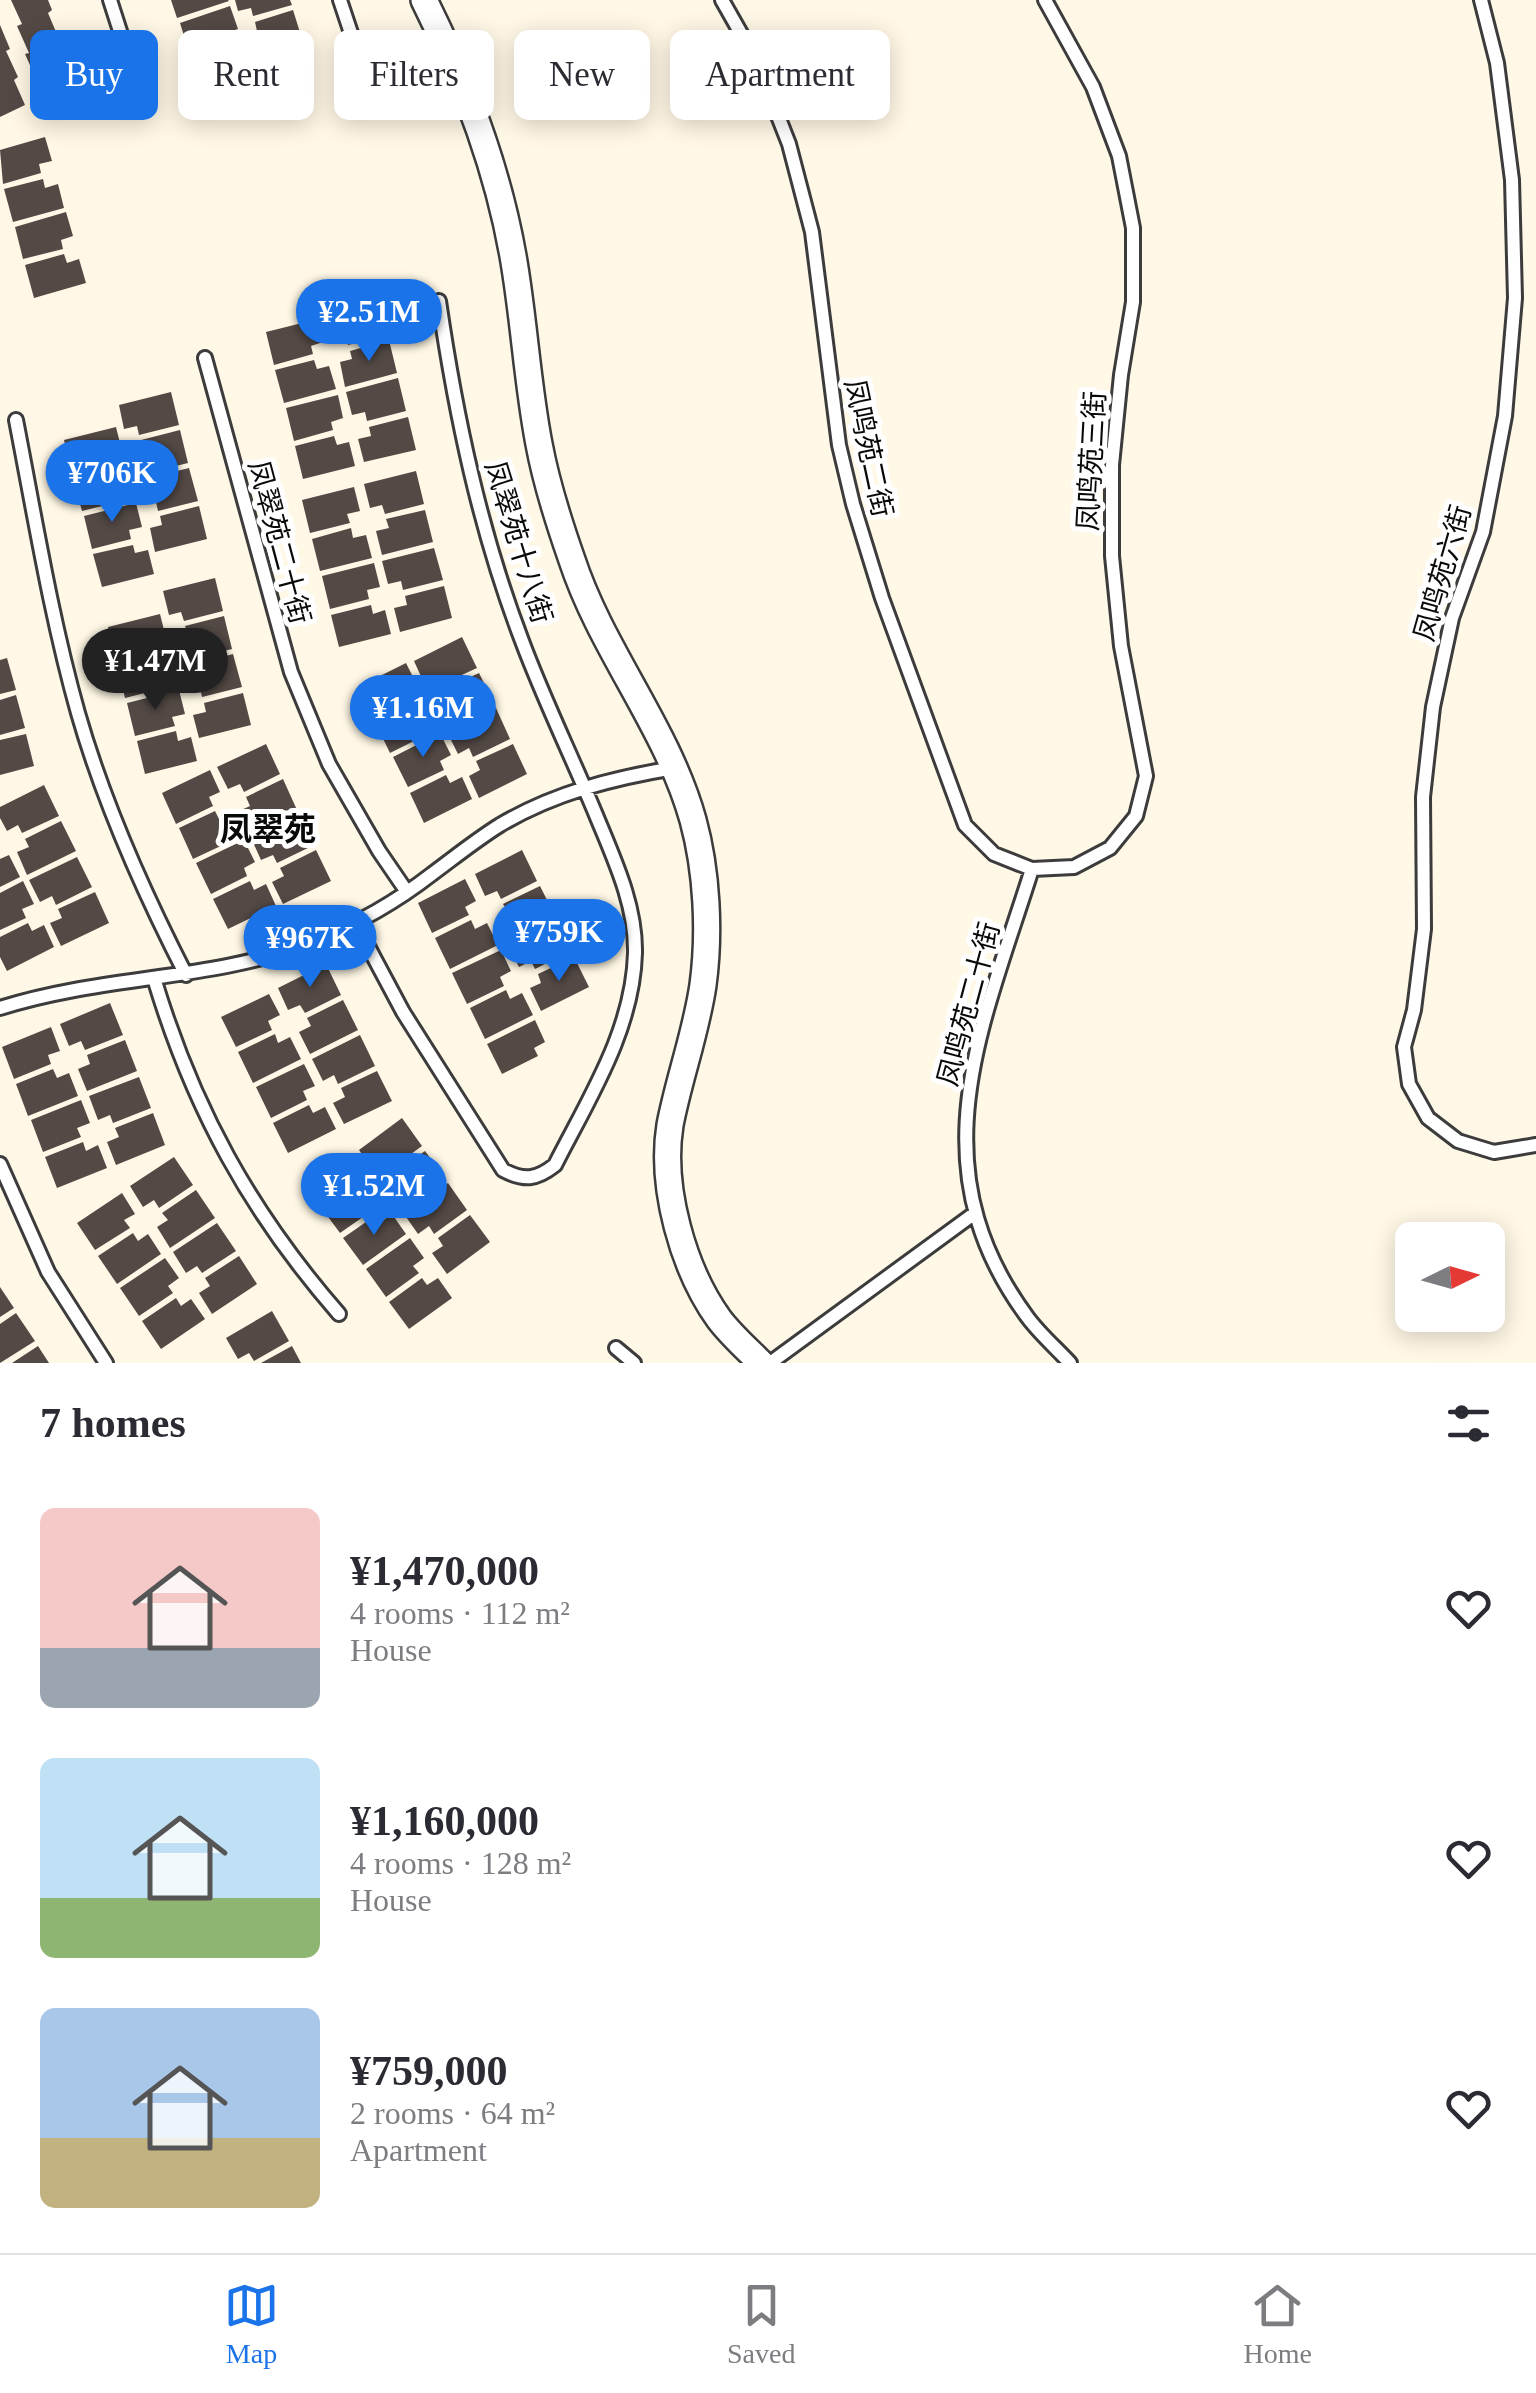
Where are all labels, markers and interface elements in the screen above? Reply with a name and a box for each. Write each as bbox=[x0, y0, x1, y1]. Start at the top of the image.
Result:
chip: Buy bbox=[30, 30, 158, 120]
chip: Rent bbox=[178, 30, 314, 120]
chip: Filters bbox=[334, 30, 494, 120]
chip: New bbox=[514, 30, 650, 120]
chip: Apartment bbox=[670, 30, 890, 120]
pin: ¥2.51M bbox=[288, 279, 450, 364]
text: ¥2.51M bbox=[318, 293, 420, 329]
street label: 凤鸣苑二街 bbox=[839, 376, 898, 520]
street label: 凤鸣苑三街 bbox=[1072, 390, 1111, 532]
pin: ¥706K bbox=[42, 440, 182, 525]
text: ¥706K bbox=[68, 454, 156, 490]
street label: 凤翠苑二十街 bbox=[243, 457, 316, 627]
street label: 凤翠苑十八街 bbox=[479, 457, 558, 627]
street label: 凤鸣苑六街 bbox=[1408, 502, 1477, 645]
pin: ¥1.47M bbox=[74, 628, 236, 713]
text: ¥1.47M bbox=[104, 642, 206, 678]
pin: ¥1.16M bbox=[342, 675, 504, 760]
text: ¥1.16M bbox=[372, 689, 474, 725]
district label: 凤翠苑 bbox=[220, 811, 316, 847]
pin: ¥759K bbox=[489, 899, 629, 984]
pin: ¥967K bbox=[240, 905, 380, 990]
text: ¥759K bbox=[515, 913, 603, 949]
text: ¥967K bbox=[266, 919, 354, 955]
street label: 凤鸣苑二十街 bbox=[932, 919, 1005, 1089]
pin: ¥1.52M bbox=[293, 1153, 455, 1238]
text: ¥1.52M bbox=[323, 1167, 425, 1203]
north arrow bbox=[1395, 1222, 1505, 1332]
map controls bbox=[1395, 1222, 1505, 1332]
icon: filters bbox=[1441, 1396, 1496, 1451]
text: 7 homes bbox=[40, 1400, 186, 1446]
icon: home bbox=[120, 1548, 240, 1668]
text: ¥1,470,000 bbox=[350, 1548, 539, 1594]
icon: heart bbox=[1441, 1581, 1496, 1636]
text: 4 rooms · 112 m² bbox=[350, 1595, 570, 1631]
text: House bbox=[350, 1632, 432, 1668]
icon: home bbox=[120, 1798, 240, 1918]
text: ¥1,160,000 bbox=[350, 1798, 539, 1844]
icon: heart bbox=[1441, 1831, 1496, 1886]
text: 4 rooms · 128 m² bbox=[350, 1845, 571, 1881]
text: House bbox=[350, 1882, 432, 1918]
icon: home bbox=[120, 2048, 240, 2168]
text: ¥759,000 bbox=[350, 2048, 508, 2094]
icon: heart bbox=[1441, 2081, 1496, 2136]
text: 2 rooms · 64 m² bbox=[350, 2095, 555, 2131]
text: Apartment bbox=[350, 2132, 487, 2168]
tab: Map bbox=[224, 2278, 279, 2370]
tab: Saved bbox=[727, 2278, 795, 2370]
tab: Home bbox=[1244, 2278, 1312, 2370]

